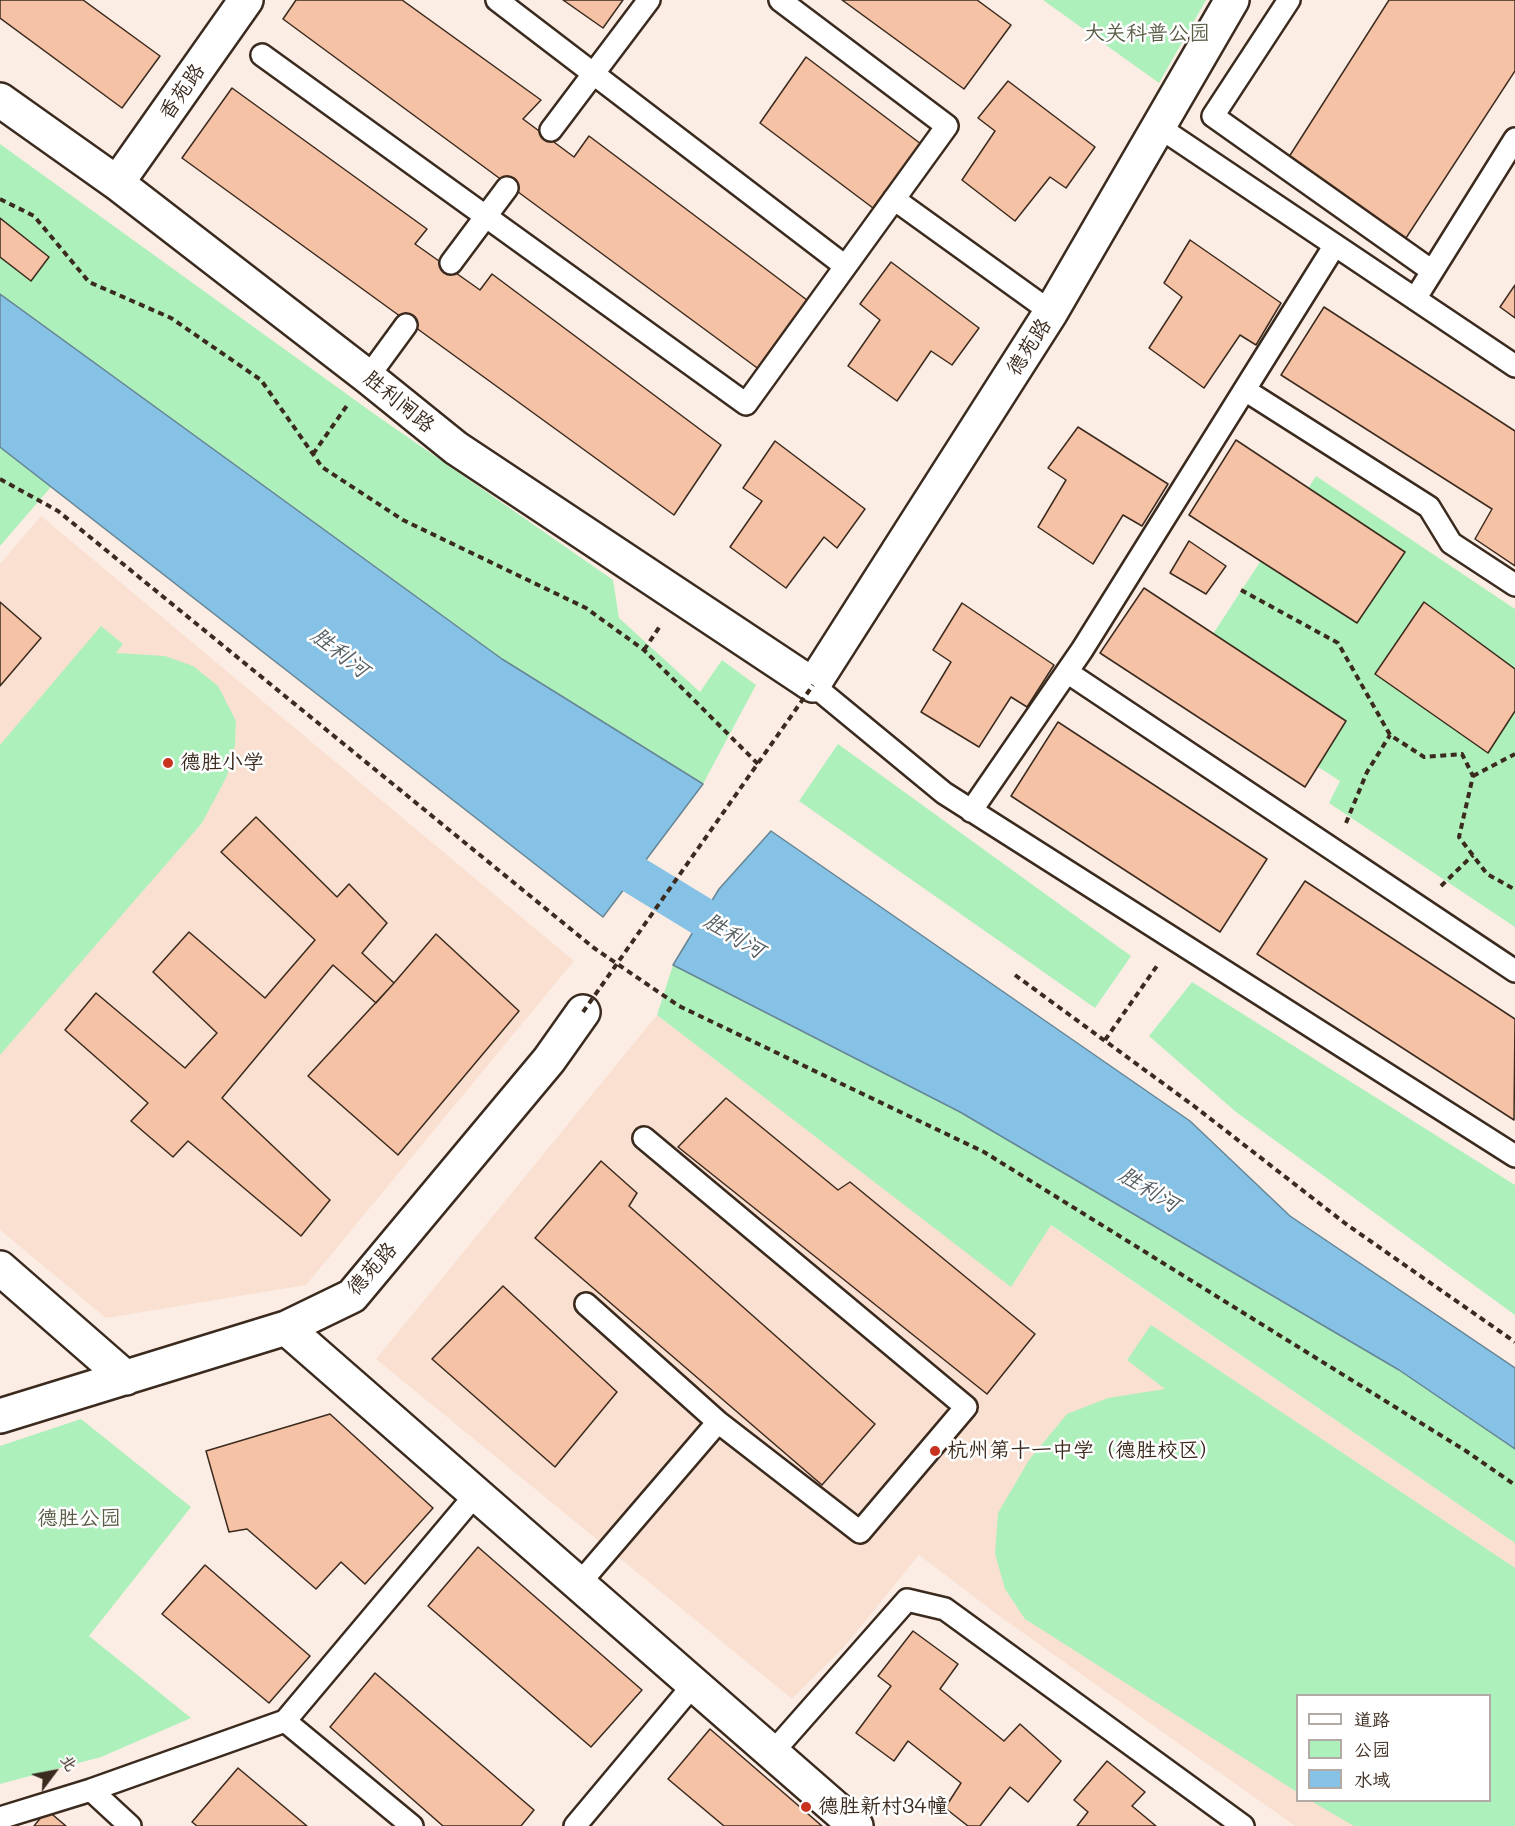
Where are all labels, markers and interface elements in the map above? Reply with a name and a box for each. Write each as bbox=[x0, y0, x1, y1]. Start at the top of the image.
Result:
park label: 大关科普公园 bbox=[1084, 21, 1210, 47]
street label: 香苑路 bbox=[154, 59, 210, 125]
street label: 德苑路 bbox=[1001, 314, 1057, 380]
street label: 胜利闸路 bbox=[358, 366, 440, 438]
water label: 胜利河 bbox=[306, 622, 374, 684]
place label: 德胜小学 bbox=[180, 750, 264, 776]
marker: 德胜小学 bbox=[161, 756, 175, 770]
water label: 胜利河 bbox=[699, 908, 769, 964]
water label: 胜利河 bbox=[1114, 1162, 1184, 1218]
street label: 德苑路 bbox=[342, 1237, 402, 1301]
place label: 杭州第十一中学（德胜校区） bbox=[947, 1438, 1220, 1464]
marker: 杭州第十一中学（德胜校区） bbox=[928, 1444, 942, 1458]
park label: 德胜公园 bbox=[37, 1506, 121, 1532]
legend bbox=[1296, 1694, 1491, 1802]
text: 道路 bbox=[1354, 1707, 1390, 1731]
text: 公园 bbox=[1354, 1737, 1390, 1761]
north arrow bbox=[24, 1742, 84, 1802]
text: 北 bbox=[57, 1750, 83, 1775]
text: 水域 bbox=[1354, 1767, 1390, 1791]
place label: 德胜新村34幢 bbox=[818, 1794, 948, 1820]
marker: 德胜新村34幢 bbox=[799, 1800, 813, 1814]

